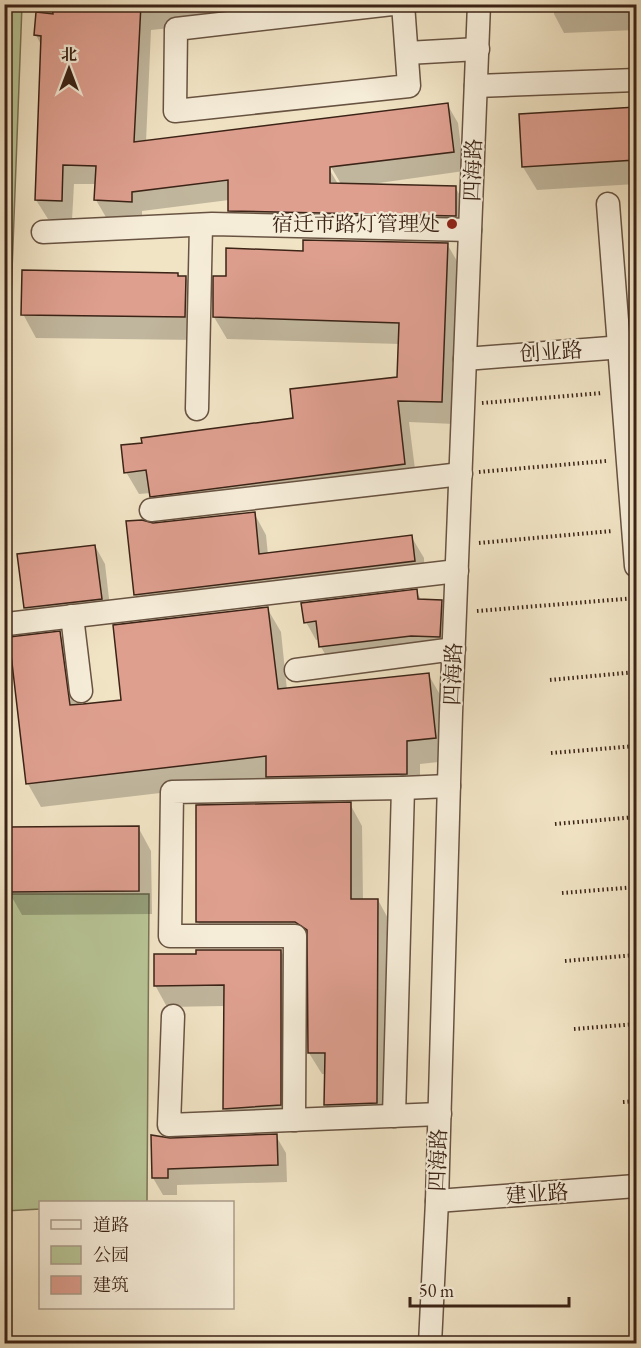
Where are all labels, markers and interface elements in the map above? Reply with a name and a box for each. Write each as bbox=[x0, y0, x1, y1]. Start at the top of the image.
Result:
north arrow bbox=[39, 39, 99, 99]
text: 北 bbox=[61, 44, 77, 65]
street label: 四海路 bbox=[458, 138, 487, 202]
place label: 宿迁市路灯管理处 bbox=[272, 210, 440, 237]
marker: 宿迁市路灯管理处 bbox=[445, 217, 459, 231]
street label: 创业路 bbox=[519, 336, 583, 367]
street label: 四海路 bbox=[438, 642, 467, 706]
street label: 四海路 bbox=[423, 1128, 452, 1192]
street label: 建业路 bbox=[505, 1178, 569, 1209]
legend bbox=[39, 1201, 234, 1309]
text: 道路 bbox=[93, 1213, 129, 1236]
text: 公园 bbox=[93, 1243, 129, 1266]
scale bar bbox=[410, 1270, 569, 1308]
text: 建筑 bbox=[93, 1273, 129, 1296]
text: 50 m bbox=[419, 1279, 454, 1302]

